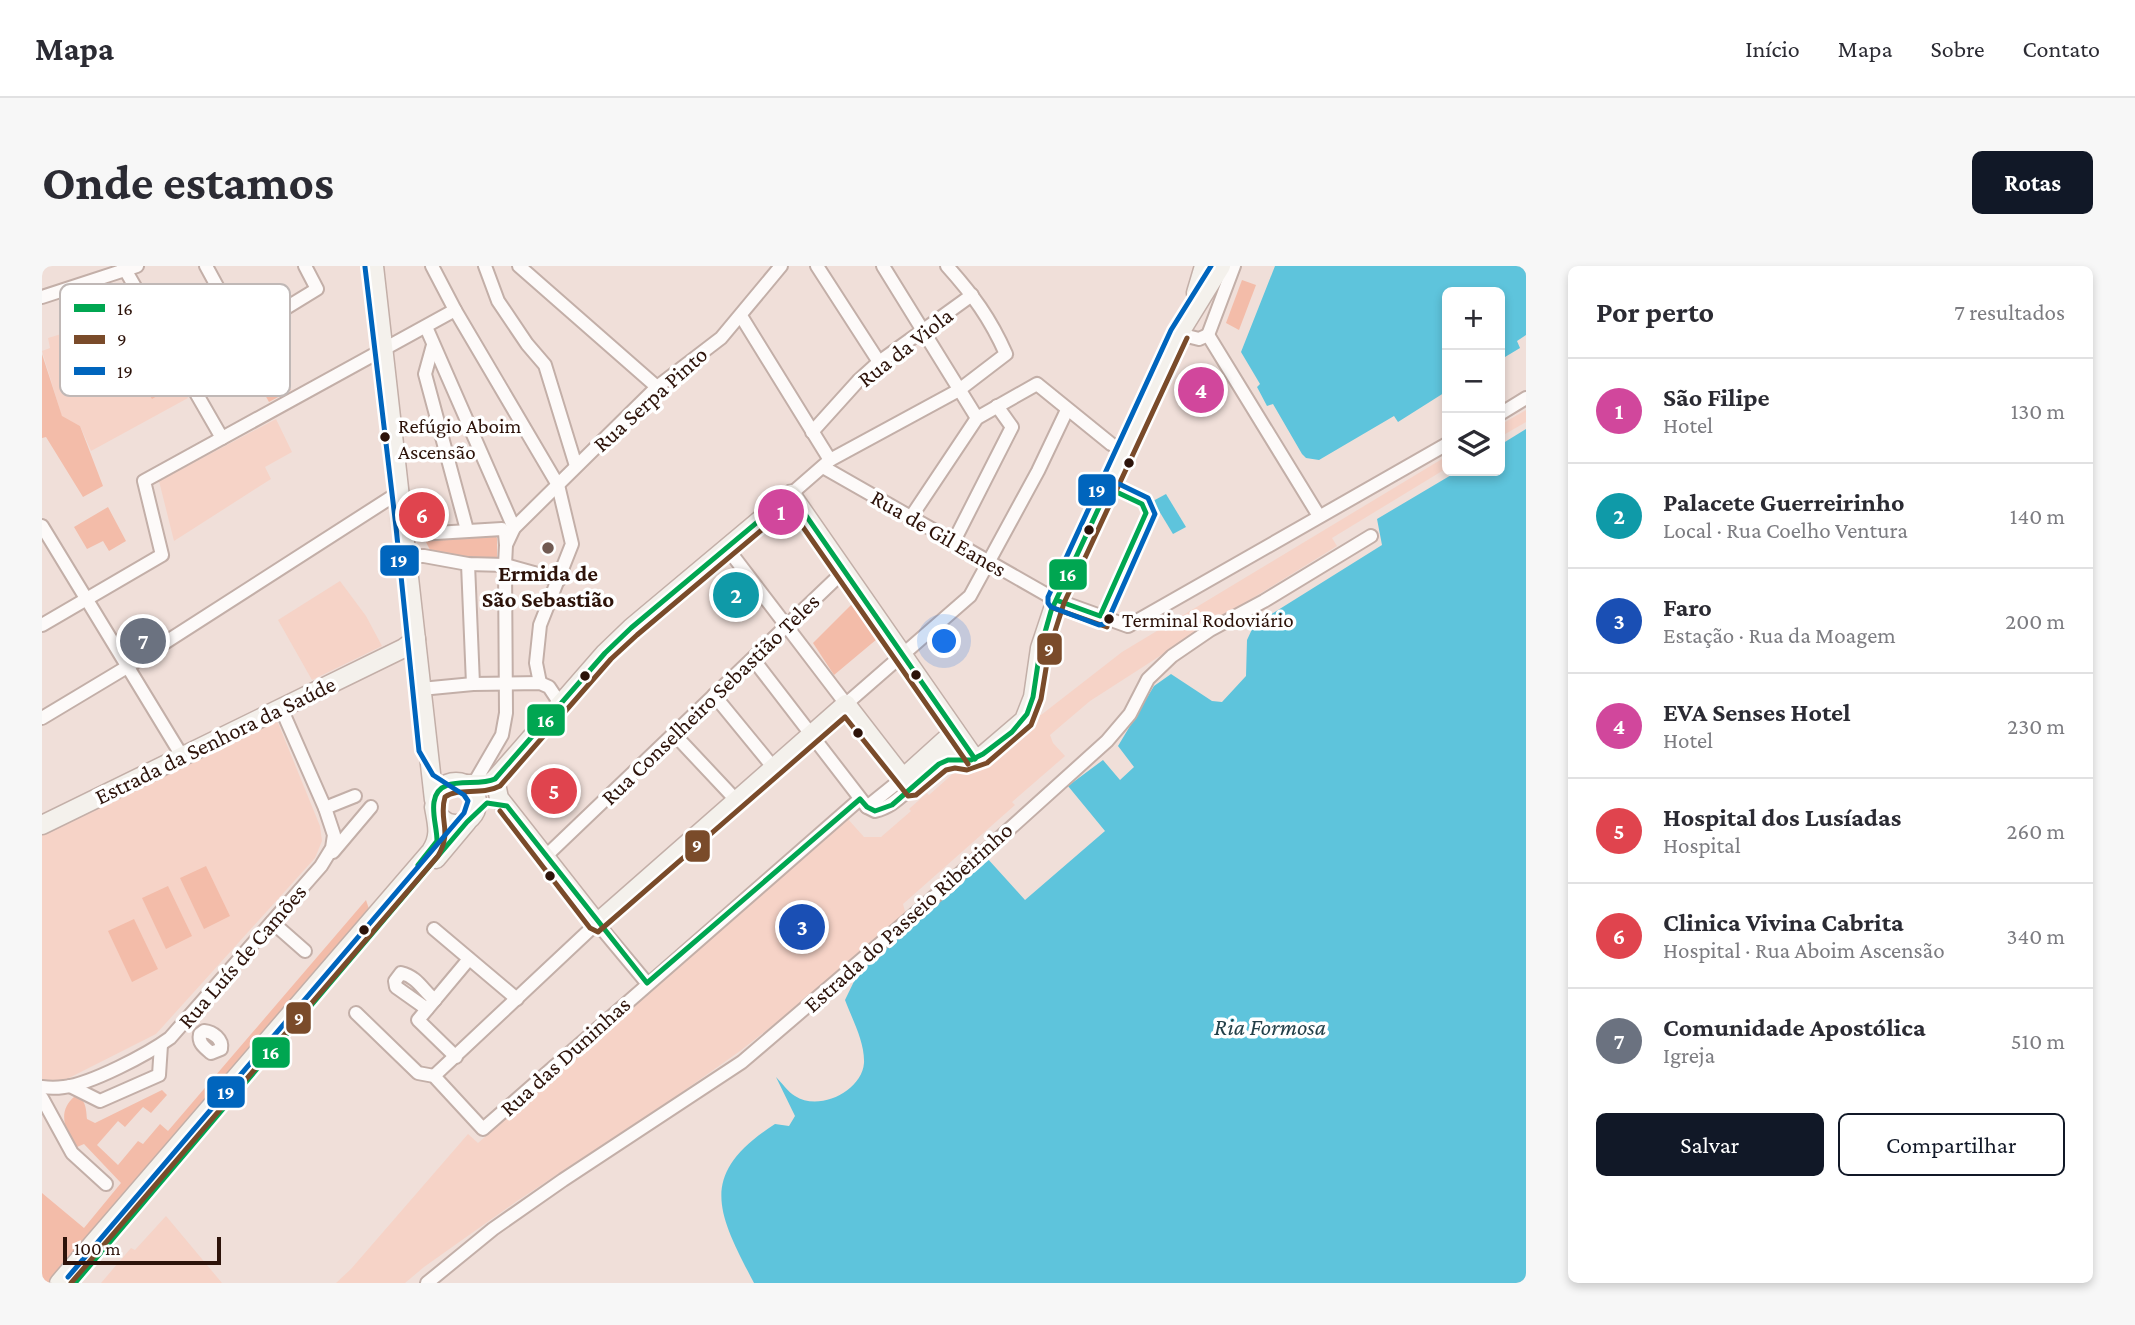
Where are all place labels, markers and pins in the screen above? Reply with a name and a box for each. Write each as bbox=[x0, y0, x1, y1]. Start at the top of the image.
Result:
pin: 4 bbox=[1178, 364, 1224, 416]
place label: Refúgio Aboim Ascensão bbox=[398, 414, 521, 464]
marker: Refúgio Aboim Ascensão bbox=[378, 430, 392, 444]
unlabelled marker bbox=[1122, 456, 1136, 470]
pin: 1 bbox=[758, 486, 804, 538]
pin: 6 bbox=[399, 489, 445, 541]
unlabelled marker bbox=[1082, 523, 1096, 537]
marker: Ermida de São Sebastião bbox=[540, 540, 556, 556]
place label: Ermida de São Sebastião bbox=[482, 560, 614, 612]
pin: 2 bbox=[713, 569, 759, 621]
place label: Terminal Rodoviário bbox=[1122, 608, 1294, 632]
marker: Terminal Rodoviário bbox=[1102, 612, 1116, 626]
pin: 7 bbox=[120, 615, 166, 667]
unlabelled marker bbox=[909, 668, 923, 682]
unlabelled marker bbox=[578, 669, 592, 683]
unlabelled marker bbox=[851, 726, 865, 740]
pin: 5 bbox=[531, 765, 577, 817]
unlabelled marker bbox=[543, 869, 557, 883]
pin: 3 bbox=[779, 901, 825, 953]
unlabelled marker bbox=[357, 923, 371, 937]

